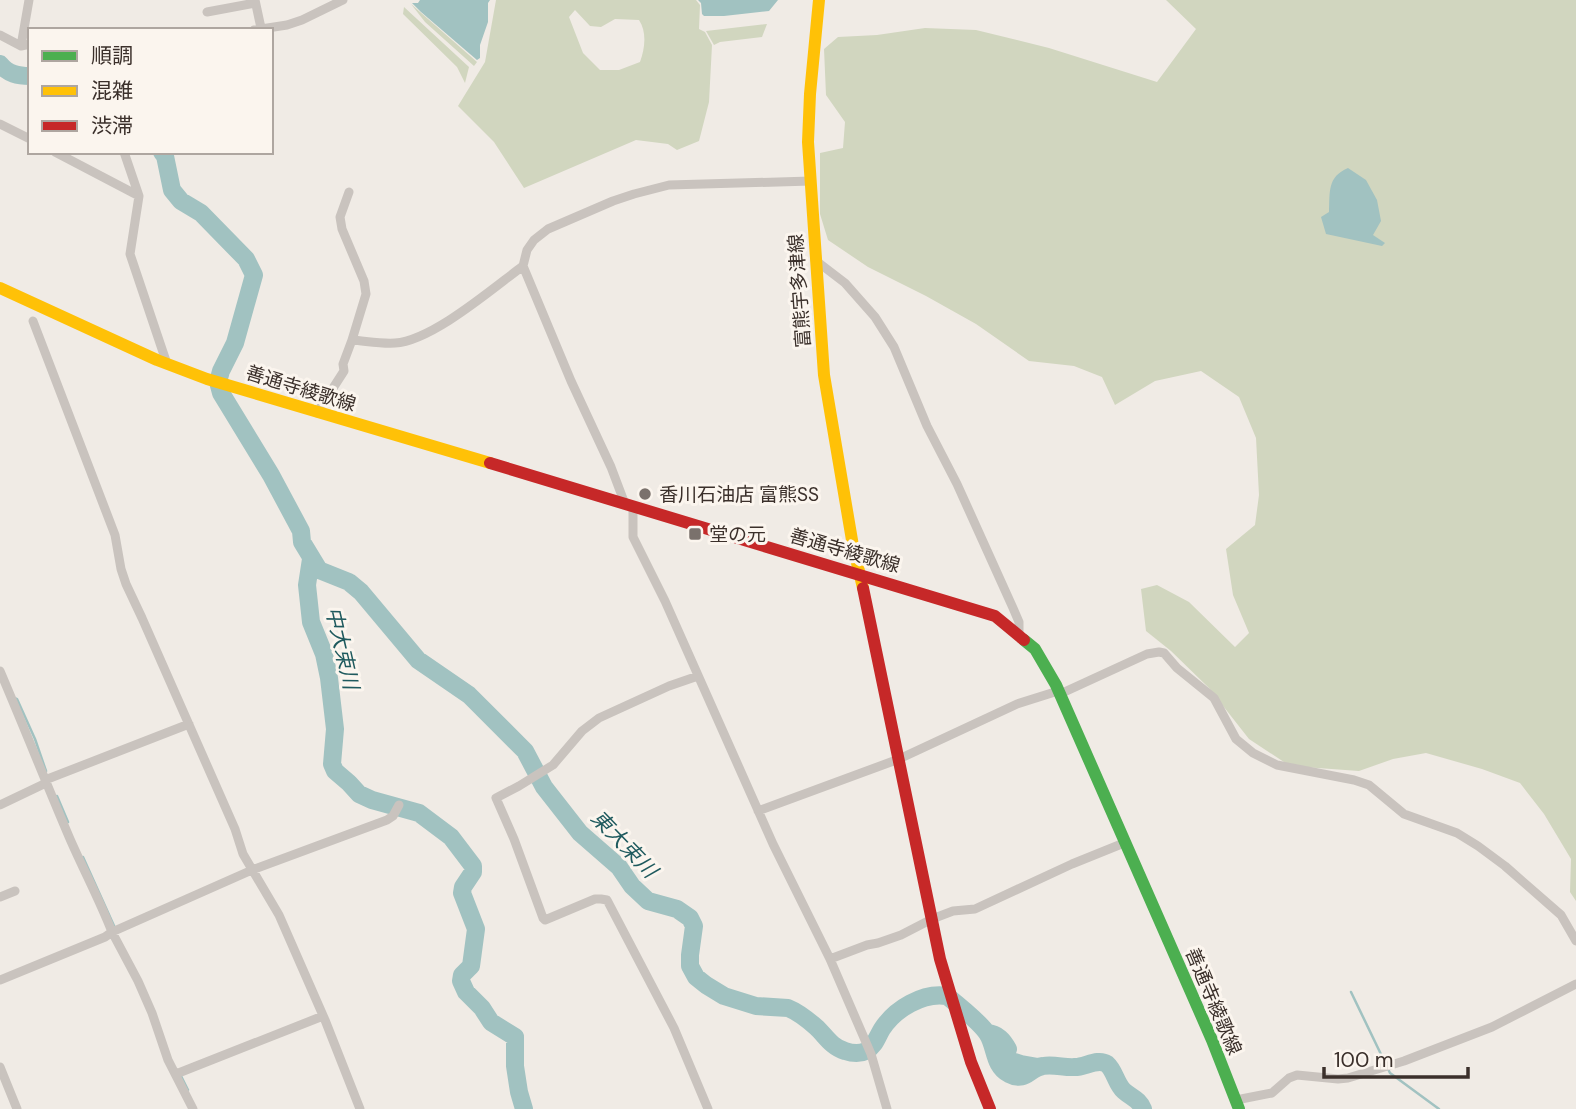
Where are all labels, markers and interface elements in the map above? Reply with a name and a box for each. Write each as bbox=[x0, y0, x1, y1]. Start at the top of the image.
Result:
legend bbox=[28, 28, 273, 154]
text: 順調 bbox=[91, 42, 133, 70]
text: 混雑 bbox=[91, 77, 133, 105]
text: 渋滞 bbox=[91, 112, 133, 140]
street label: 富熊宇多津線 bbox=[783, 233, 816, 349]
street label: 善通寺綾歌線 bbox=[243, 360, 359, 417]
place label: 香川石油店 富熊SS bbox=[659, 482, 819, 507]
marker: 香川石油店 富熊SS bbox=[637, 486, 653, 502]
place label: 堂の元 bbox=[709, 522, 766, 547]
street label: 善通寺綾歌線 bbox=[787, 523, 903, 578]
marker: 堂の元 bbox=[687, 526, 703, 542]
water label: 中大束川 bbox=[319, 604, 366, 694]
water label: 東大束川 bbox=[585, 804, 665, 885]
street label: 善通寺綾歌線 bbox=[1180, 944, 1247, 1059]
scale bar bbox=[1324, 1036, 1468, 1080]
text: 100 m bbox=[1334, 1046, 1394, 1074]

